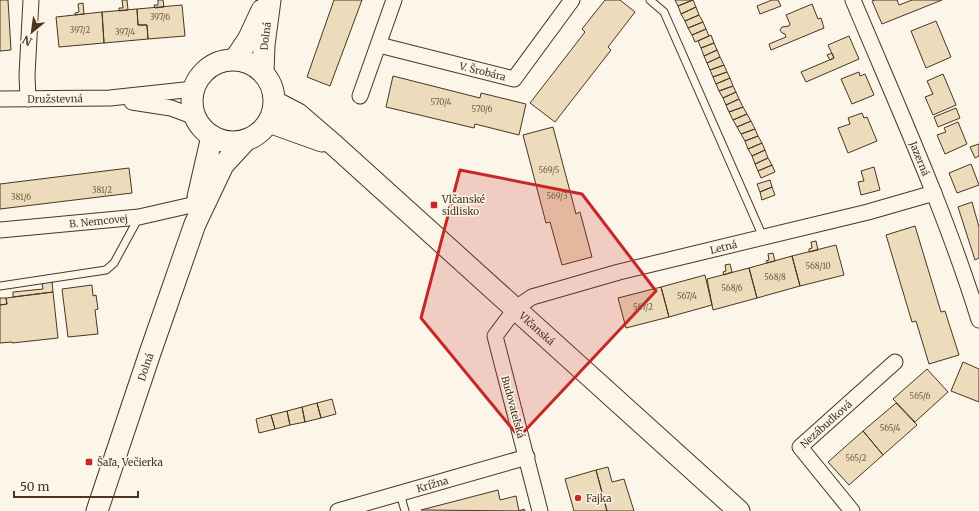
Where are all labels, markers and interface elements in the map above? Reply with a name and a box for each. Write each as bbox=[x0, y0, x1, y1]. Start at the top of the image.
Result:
north arrow bbox=[12, 12, 52, 52]
house number: 397/6 bbox=[150, 12, 170, 22]
street label: Dolná bbox=[257, 20, 274, 51]
house number: 397/2 bbox=[70, 25, 90, 35]
house number: 397/4 bbox=[115, 27, 135, 37]
text: N bbox=[20, 32, 34, 49]
street label: V. Šrobára bbox=[457, 59, 508, 83]
street label: Družstevná bbox=[27, 92, 83, 105]
house number: 570/4 bbox=[431, 97, 451, 107]
house number: 570/6 bbox=[472, 104, 493, 114]
street label: Jazerná bbox=[907, 138, 933, 178]
house number: 569/5 bbox=[539, 165, 560, 175]
house number: 381/2 bbox=[92, 185, 112, 195]
house number: 569/3 bbox=[547, 191, 568, 201]
house number: 381/6 bbox=[11, 192, 31, 202]
place label: Vlčanské sídlisko bbox=[441, 193, 485, 218]
marker: Vlčanské sídlisko bbox=[429, 200, 439, 210]
street label: B. Nemcovej bbox=[69, 212, 129, 230]
street label: Letná bbox=[708, 237, 739, 256]
house number: 568/10 bbox=[805, 261, 831, 271]
house number: 568/8 bbox=[764, 272, 786, 282]
house number: 568/6 bbox=[721, 283, 743, 293]
house number: 567/4 bbox=[677, 291, 697, 301]
house number: 567/2 bbox=[633, 302, 653, 312]
street label: Vlčanská bbox=[516, 308, 558, 348]
street label: Dolná bbox=[135, 351, 156, 383]
street label: Budovateľská bbox=[498, 374, 528, 440]
house number: 565/6 bbox=[910, 391, 931, 401]
street label: Nezábudková bbox=[797, 397, 855, 451]
house number: 565/4 bbox=[880, 423, 900, 433]
house number: 565/2 bbox=[846, 453, 867, 463]
place label: Šaľa, Večierka bbox=[97, 455, 163, 469]
marker: Šaľa, Večierka bbox=[84, 457, 94, 467]
scale bar bbox=[14, 473, 138, 499]
street label: Krížna bbox=[415, 473, 450, 495]
text: 50 m bbox=[20, 479, 49, 494]
place label: Fajka bbox=[586, 492, 612, 505]
marker: Fajka bbox=[573, 493, 583, 503]

